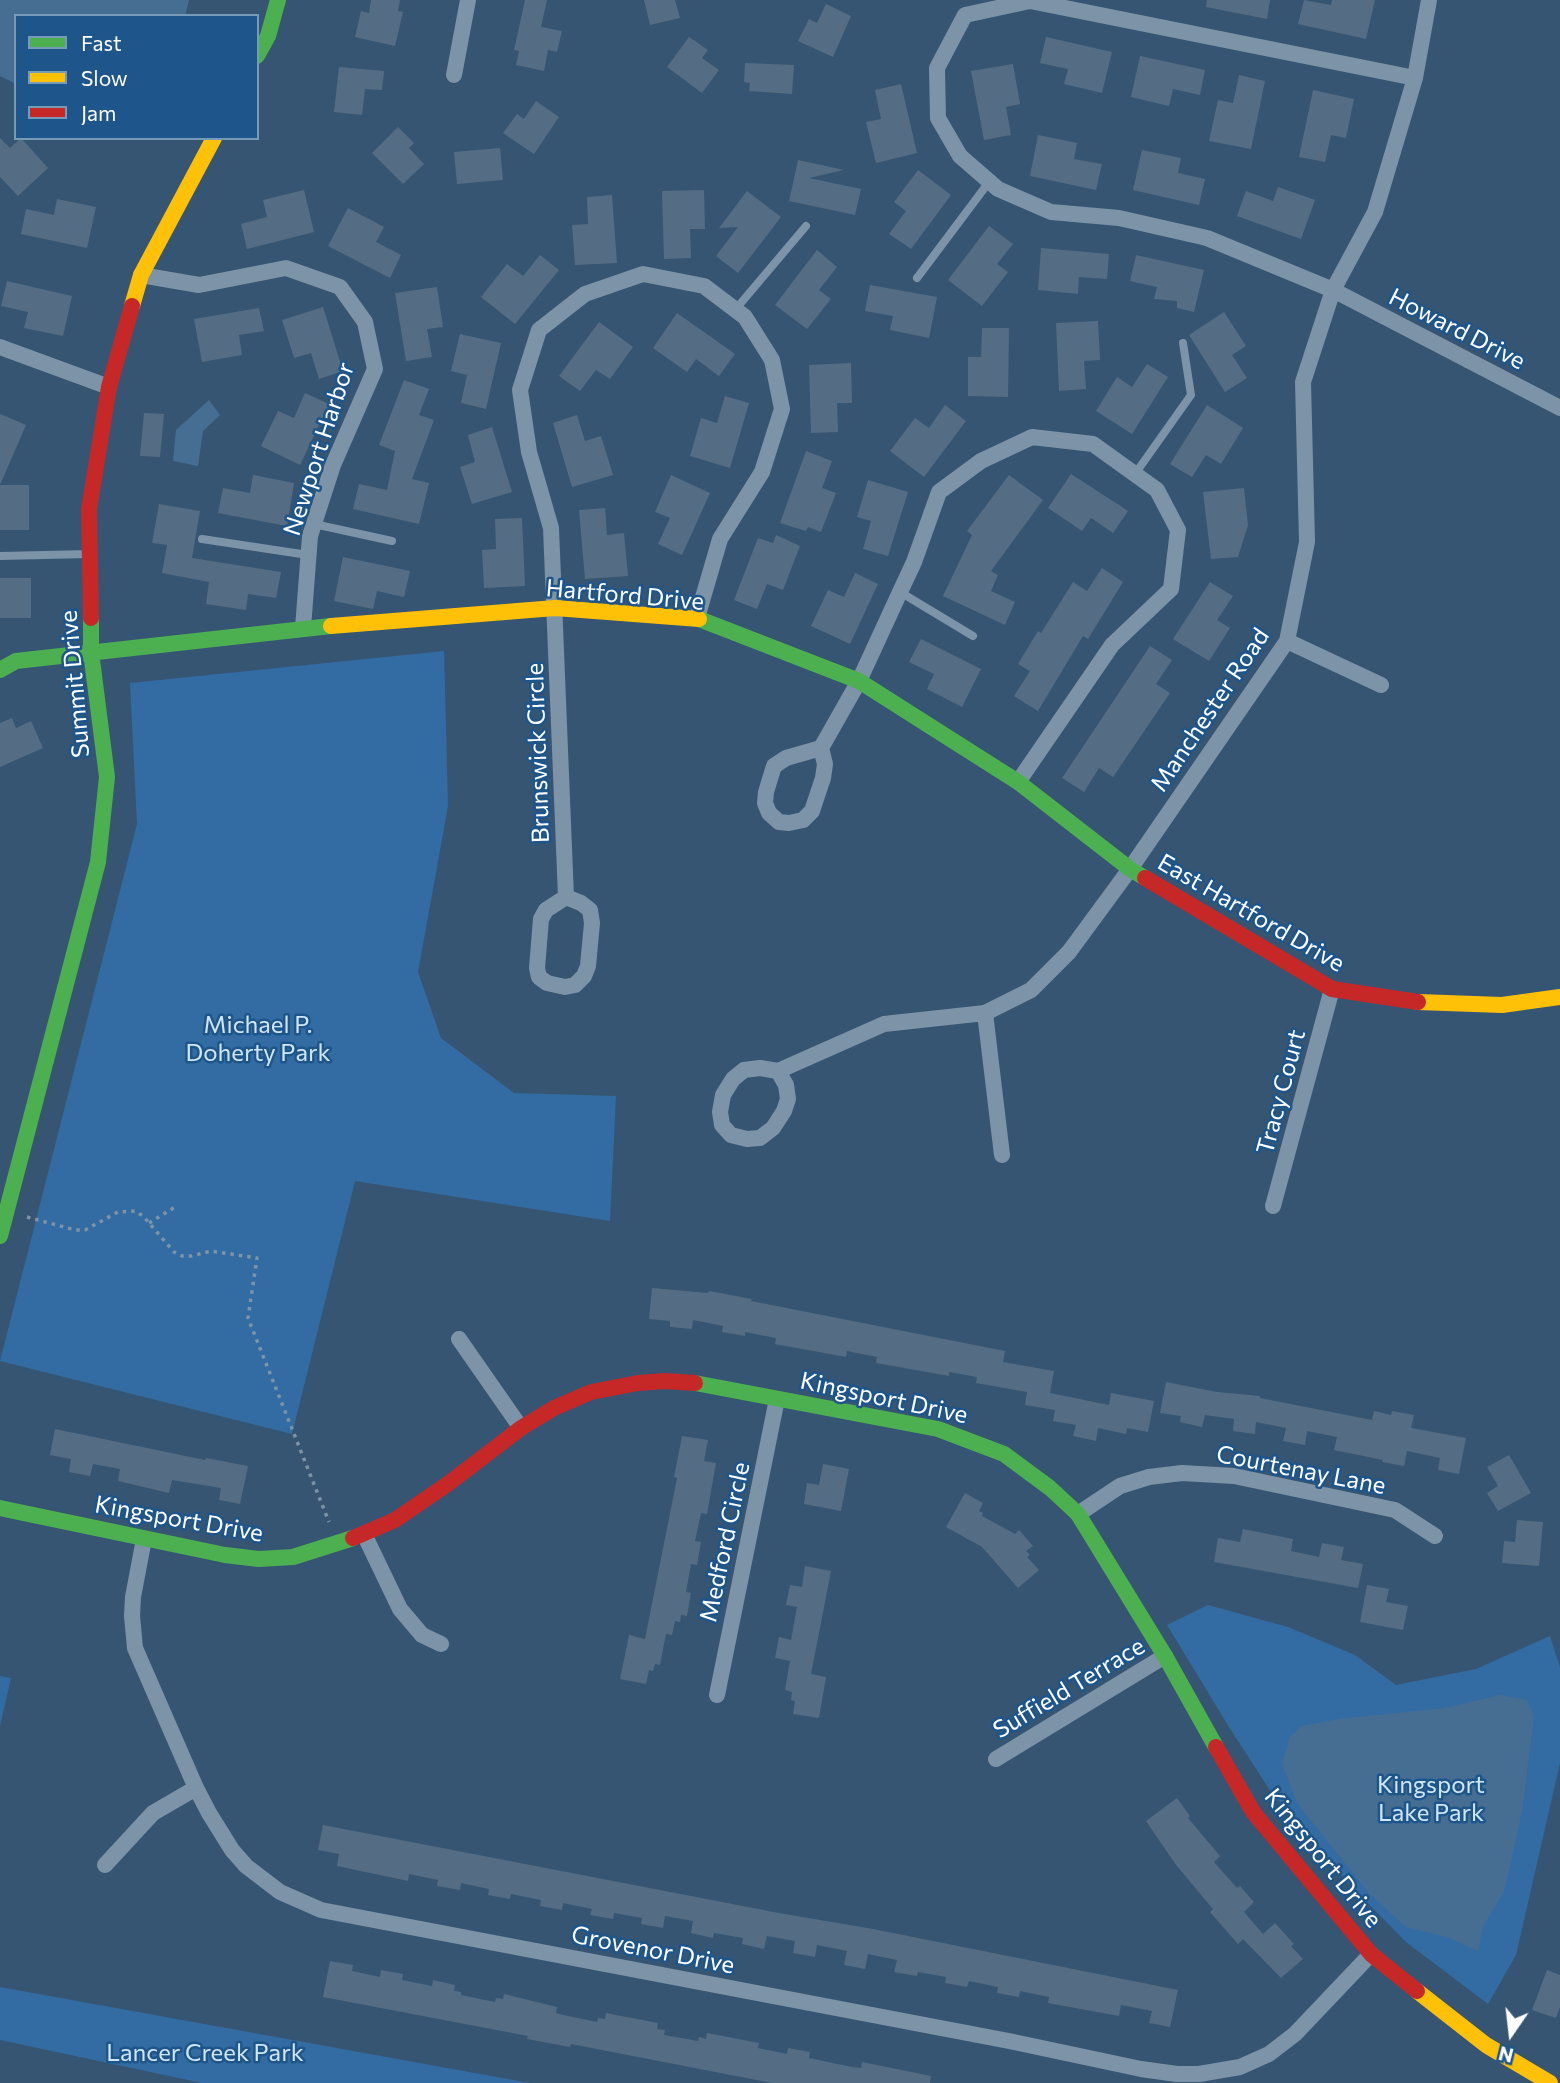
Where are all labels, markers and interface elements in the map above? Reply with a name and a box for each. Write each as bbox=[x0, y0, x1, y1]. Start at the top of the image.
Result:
legend bbox=[14, 14, 259, 140]
text: Fast bbox=[81, 30, 122, 55]
text: Slow bbox=[81, 65, 128, 90]
text: Jam bbox=[81, 100, 116, 125]
street label: Howard Drive bbox=[1384, 282, 1530, 376]
street label: Newport Harbor bbox=[277, 359, 361, 539]
street label: Hartford Drive bbox=[545, 574, 705, 616]
street label: Summit Drive bbox=[54, 609, 96, 759]
street label: Manchester Road bbox=[1145, 623, 1275, 797]
street label: Brunswick Circle bbox=[520, 662, 556, 844]
street label: East Hartford Drive bbox=[1152, 848, 1350, 978]
park label: Michael P. Doherty Park bbox=[185, 1011, 331, 1067]
street label: Tracy Court bbox=[1251, 1027, 1311, 1157]
street label: Kingsport Drive bbox=[798, 1366, 970, 1430]
street label: Courtenay Lane bbox=[1214, 1439, 1388, 1501]
street label: Medford Circle bbox=[694, 1459, 756, 1625]
street label: Kingsport Drive bbox=[93, 1490, 265, 1548]
street label: Suffield Terrace bbox=[988, 1631, 1150, 1745]
park label: Kingsport Lake Park bbox=[1377, 1771, 1485, 1827]
street label: Kingsport Drive bbox=[1258, 1783, 1388, 1933]
street label: Grovenor Drive bbox=[569, 1920, 737, 1980]
north arrow bbox=[1476, 1999, 1546, 2069]
park label: Lancer Creek Park bbox=[106, 2039, 304, 2067]
text: N bbox=[1496, 2042, 1516, 2068]

